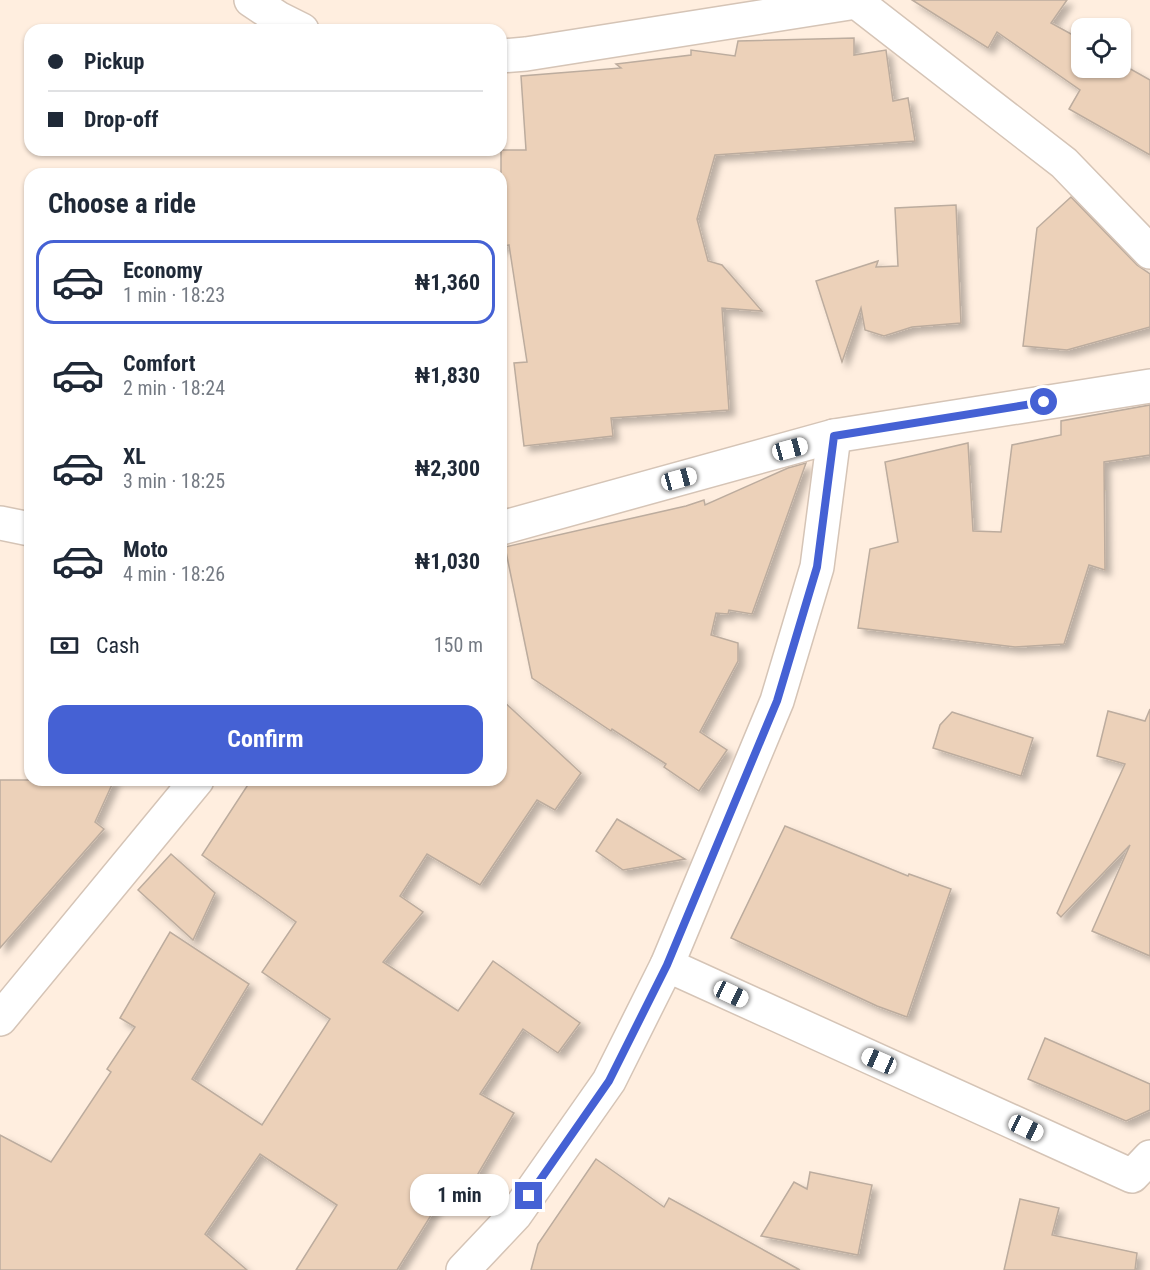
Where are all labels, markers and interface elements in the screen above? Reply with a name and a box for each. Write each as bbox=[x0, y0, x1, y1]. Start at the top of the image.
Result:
map controls bbox=[1071, 18, 1131, 78]
button: locate bbox=[1071, 18, 1131, 78]
text: Pickup bbox=[84, 49, 144, 74]
text: Drop-off bbox=[84, 107, 158, 132]
text: Choose a ride bbox=[48, 188, 196, 220]
icon: car bbox=[51, 255, 105, 309]
text: Economy bbox=[123, 258, 203, 283]
text: ₦1,360 bbox=[414, 270, 480, 295]
text: 1 min · 18:23 bbox=[123, 283, 225, 307]
icon: car bbox=[51, 348, 105, 402]
text: Comfort bbox=[123, 351, 196, 376]
text: ₦1,830 bbox=[414, 363, 480, 388]
text: 2 min · 18:24 bbox=[123, 376, 225, 400]
route start bbox=[1030, 388, 1057, 415]
car bbox=[770, 436, 810, 462]
icon: car bbox=[51, 441, 105, 495]
text: XL bbox=[123, 444, 146, 469]
text: ₦2,300 bbox=[414, 456, 480, 481]
car bbox=[659, 466, 699, 492]
text: 3 min · 18:25 bbox=[123, 469, 225, 493]
icon: car bbox=[51, 534, 105, 588]
text: Moto bbox=[123, 537, 168, 562]
text: ₦1,030 bbox=[414, 549, 480, 574]
text: 4 min · 18:26 bbox=[123, 562, 225, 586]
icon: cash bbox=[48, 629, 81, 662]
text: Cash bbox=[96, 633, 140, 658]
text: 150 m bbox=[434, 633, 483, 657]
button: Confirm bbox=[48, 705, 483, 774]
car bbox=[711, 978, 751, 1010]
car bbox=[859, 1045, 899, 1077]
car bbox=[1006, 1112, 1046, 1144]
callout: 1 min bbox=[409, 1175, 508, 1217]
route end bbox=[515, 1182, 542, 1209]
text: 1 min bbox=[437, 1183, 482, 1207]

